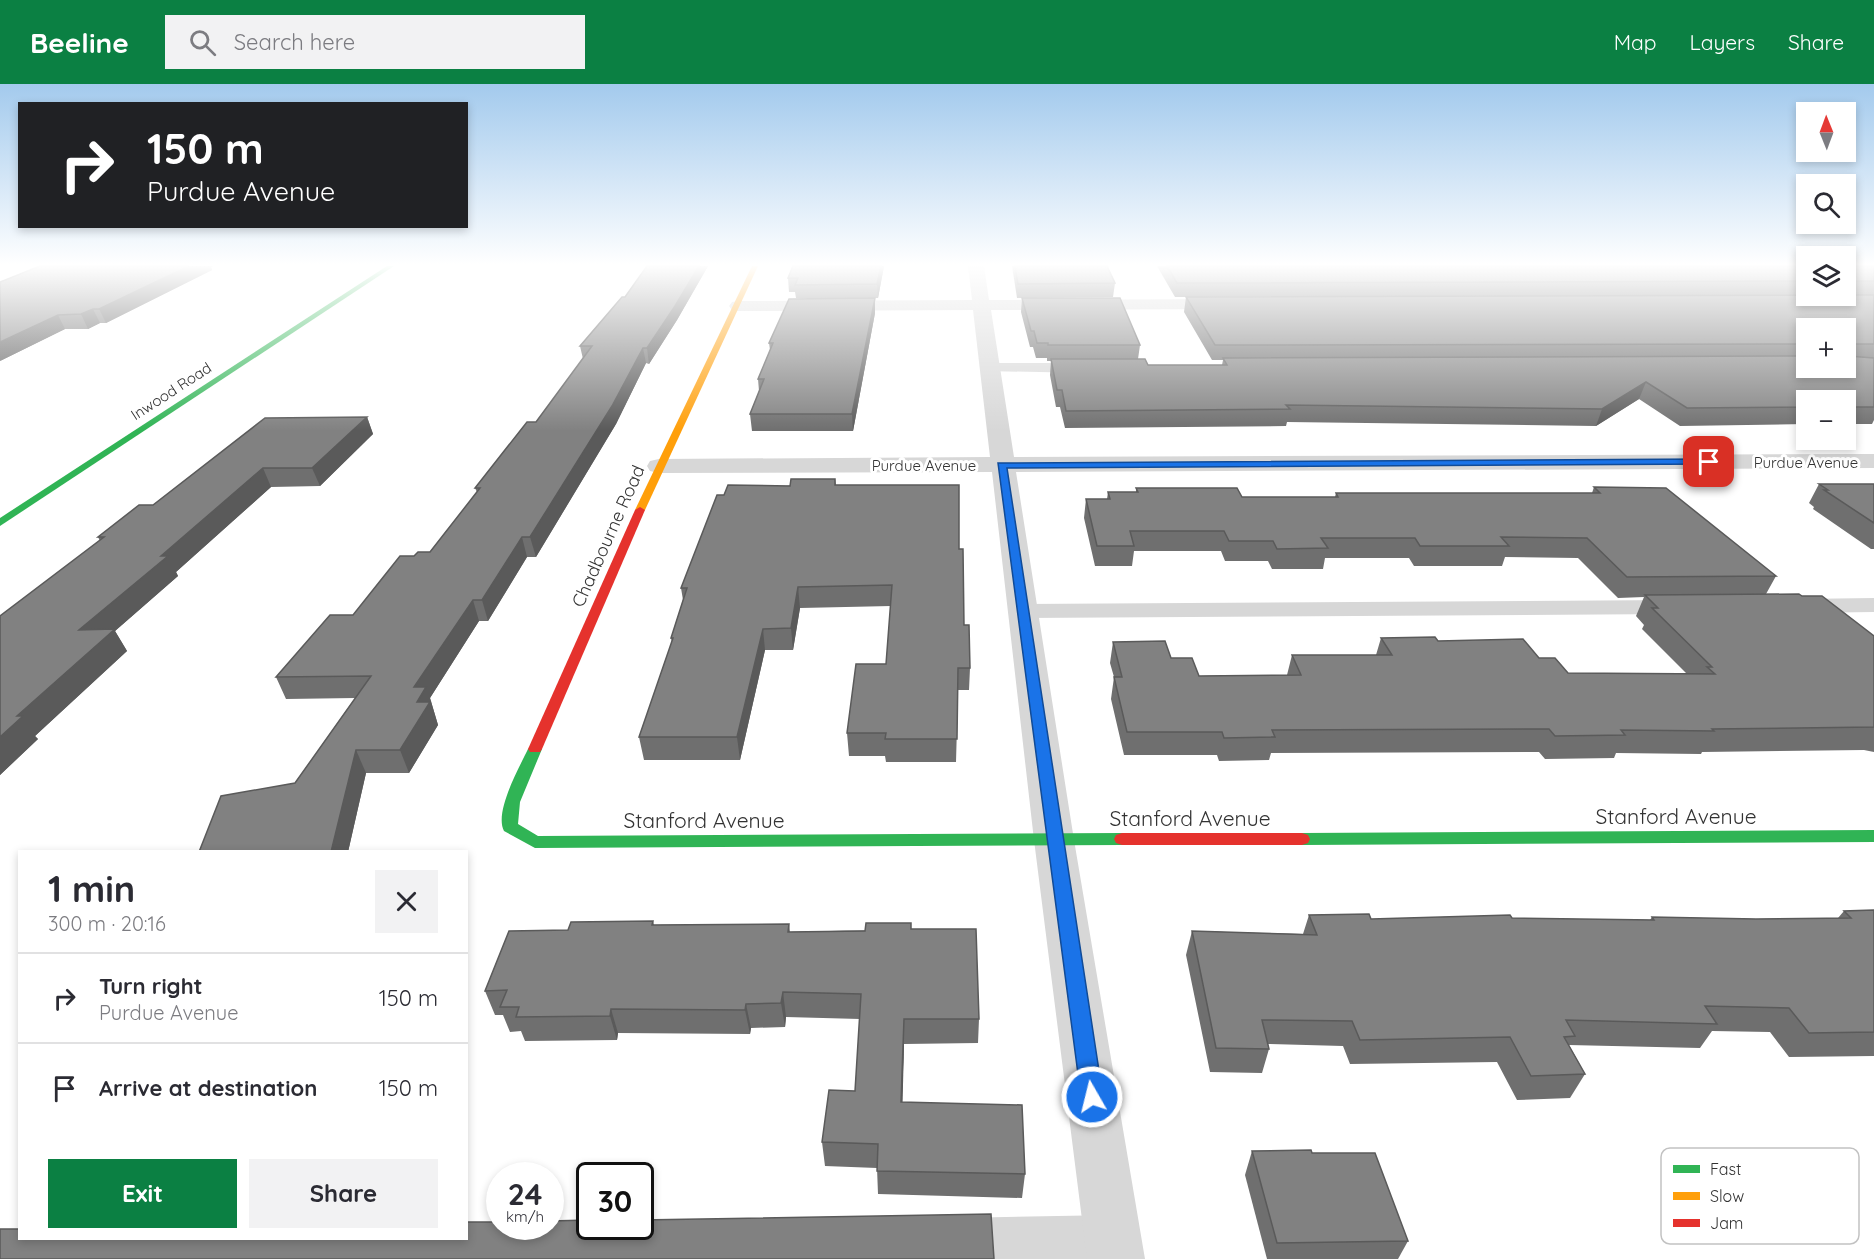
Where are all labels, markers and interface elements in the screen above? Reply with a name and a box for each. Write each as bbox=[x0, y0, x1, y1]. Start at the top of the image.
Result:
search box bbox=[165, 15, 585, 69]
text: Beeline bbox=[30, 25, 129, 60]
icon: search bbox=[186, 26, 219, 59]
text: Search here bbox=[234, 28, 355, 56]
text: Map bbox=[1614, 29, 1657, 55]
text: Layers bbox=[1690, 29, 1755, 55]
text: Share bbox=[1788, 29, 1844, 55]
north arrow bbox=[1796, 102, 1856, 162]
map controls bbox=[1796, 102, 1856, 450]
text: 150 m bbox=[147, 122, 264, 175]
icon: right bbox=[48, 126, 126, 204]
text: Purdue Avenue bbox=[147, 174, 335, 208]
button: search bbox=[1796, 174, 1856, 234]
button: layers bbox=[1796, 246, 1856, 306]
button: + bbox=[1796, 318, 1856, 378]
street label: Inwood Road bbox=[127, 358, 215, 424]
button: − bbox=[1796, 390, 1856, 450]
pin bbox=[1683, 436, 1734, 487]
icon: arrive bbox=[1692, 445, 1725, 478]
street label: Purdue Avenue bbox=[1754, 453, 1858, 472]
street label: Purdue Avenue bbox=[872, 456, 976, 475]
street label: Chadbourne Road bbox=[566, 461, 650, 611]
street label: Stanford Avenue bbox=[1595, 803, 1757, 829]
street label: Stanford Avenue bbox=[1109, 805, 1271, 831]
street label: Stanford Avenue bbox=[623, 807, 785, 833]
text: 1 min bbox=[48, 866, 135, 911]
button: close bbox=[375, 870, 438, 933]
text: 300 m · 20:16 bbox=[48, 911, 166, 936]
text: Turn right bbox=[99, 972, 203, 1000]
icon: right bbox=[48, 982, 81, 1015]
text: 150 m bbox=[379, 984, 438, 1012]
text: Purdue Avenue bbox=[99, 1000, 238, 1025]
position arrow bbox=[1060, 1065, 1124, 1129]
icon: arrive bbox=[48, 1072, 81, 1105]
text: Arrive at destination bbox=[99, 1074, 317, 1102]
text: 150 m bbox=[379, 1074, 438, 1102]
legend bbox=[1661, 1148, 1859, 1244]
button: Exit bbox=[48, 1159, 237, 1228]
button: Share bbox=[249, 1159, 438, 1228]
text: Fast bbox=[1710, 1159, 1741, 1179]
speed limit sign: 30 bbox=[576, 1162, 654, 1240]
text: 24 bbox=[508, 1175, 542, 1213]
text: Slow bbox=[1710, 1186, 1744, 1206]
text: km/h bbox=[506, 1207, 544, 1226]
text: Jam bbox=[1710, 1213, 1743, 1233]

